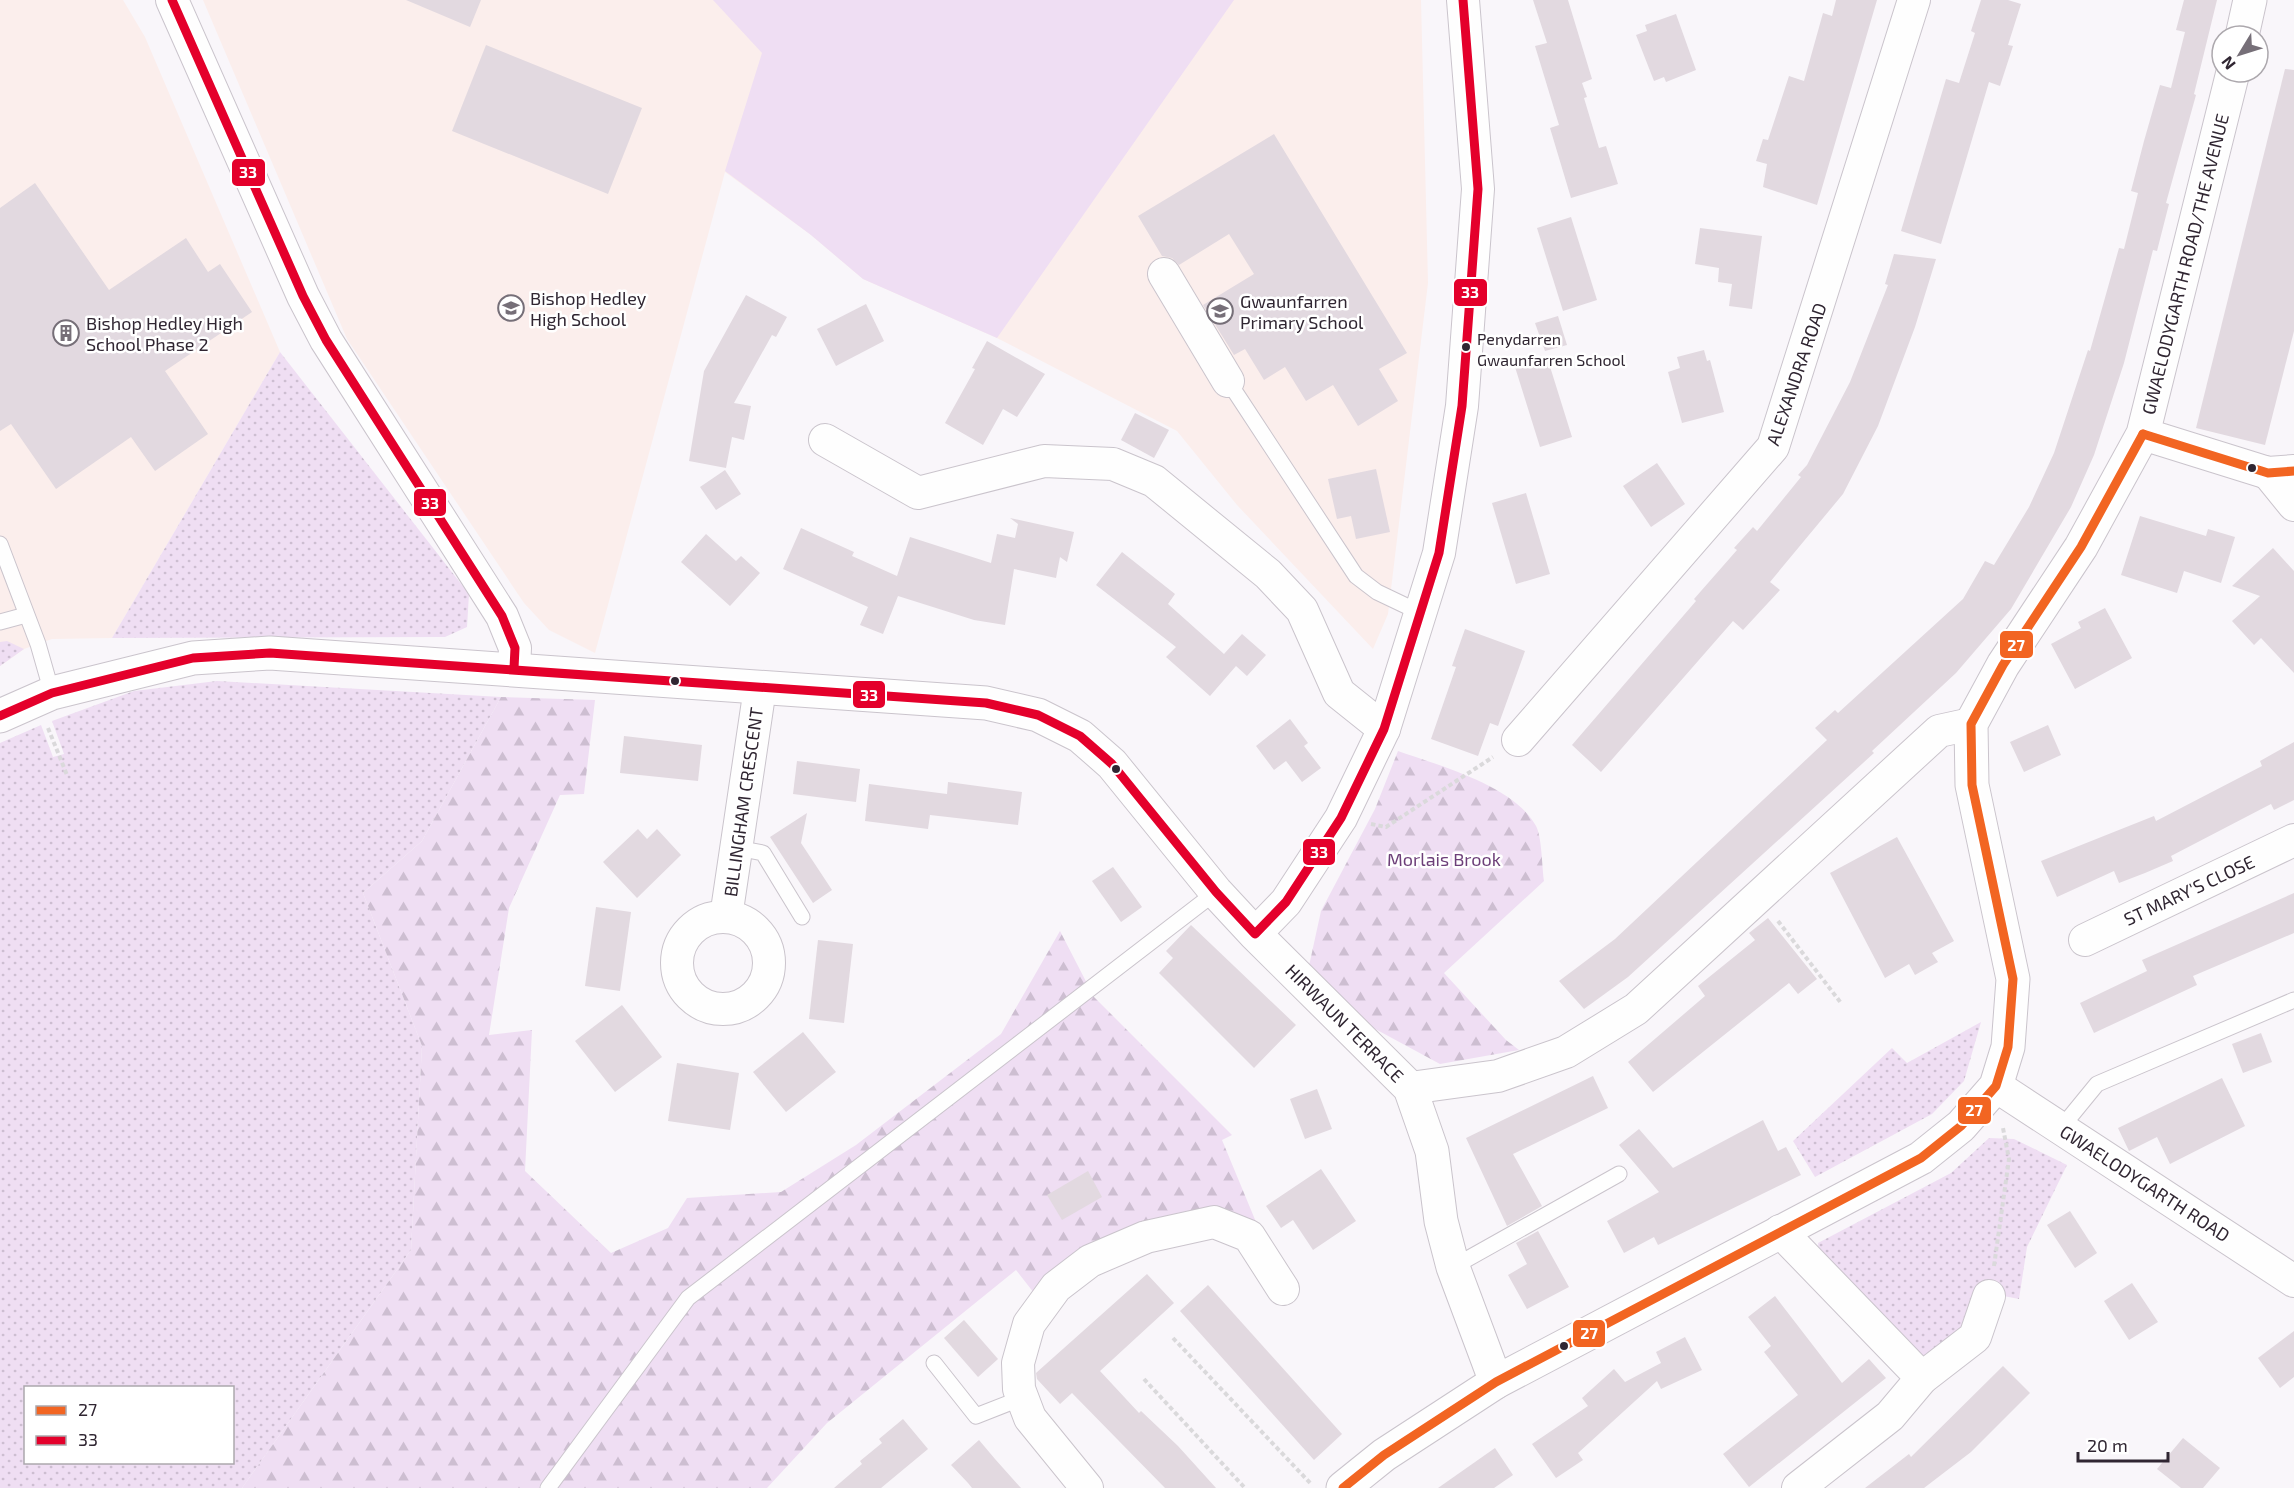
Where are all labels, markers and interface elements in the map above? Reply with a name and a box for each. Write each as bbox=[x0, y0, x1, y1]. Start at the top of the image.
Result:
north arrow bbox=[2210, 24, 2270, 84]
text: N bbox=[2217, 53, 2239, 74]
street label: GWAELODYGARTH ROAD/THE AVENUE bbox=[2137, 111, 2233, 417]
line badge: 33 bbox=[231, 158, 266, 187]
text: 33 bbox=[239, 162, 257, 181]
line badge: 33 bbox=[1453, 278, 1488, 307]
text: 33 bbox=[1461, 282, 1479, 301]
place label: Bishop Hedley High School bbox=[530, 287, 647, 330]
place label: Gwaunfarren Primary School bbox=[1240, 290, 1364, 333]
school or university icon: Bishop Hedley High School bbox=[496, 293, 526, 323]
school or university icon: Gwaunfarren Primary School bbox=[1205, 296, 1235, 326]
street label: ALEXANDRA ROAD bbox=[1761, 300, 1831, 448]
place label: Bishop Hedley High School Phase 2 bbox=[86, 312, 243, 355]
building icon: Bishop Hedley High School Phase 2 bbox=[51, 318, 81, 348]
place label: Penydarren Gwaunfarren School bbox=[1477, 329, 1626, 369]
marker: Penydarren Gwaunfarren School bbox=[1460, 341, 1472, 353]
unlabelled marker bbox=[2246, 462, 2258, 474]
line badge: 33 bbox=[413, 488, 447, 517]
text: 33 bbox=[421, 493, 439, 512]
line badge: 27 bbox=[1999, 630, 2034, 659]
text: 27 bbox=[2007, 635, 2025, 654]
unlabelled marker bbox=[669, 675, 681, 687]
line badge: 33 bbox=[852, 680, 886, 709]
text: 33 bbox=[860, 685, 878, 704]
street label: BILLINGHAM CRESCENT bbox=[719, 705, 767, 898]
unlabelled marker bbox=[1110, 763, 1122, 775]
line badge: 33 bbox=[1302, 838, 1336, 866]
text: 33 bbox=[1310, 842, 1328, 861]
park label: Morlais Brook bbox=[1387, 848, 1501, 870]
street label: ST MARY'S CLOSE bbox=[2120, 850, 2258, 930]
street label: HIRWAUN TERRACE bbox=[1281, 959, 1409, 1087]
line badge: 27 bbox=[1957, 1096, 1992, 1125]
text: 27 bbox=[1965, 1100, 1983, 1119]
street label: GWAELODYGARTH ROAD bbox=[2056, 1120, 2234, 1246]
line badge: 27 bbox=[1572, 1319, 1606, 1348]
text: 27 bbox=[1580, 1323, 1598, 1342]
unlabelled marker bbox=[1558, 1340, 1570, 1352]
legend bbox=[24, 1386, 234, 1464]
text: 27 bbox=[78, 1398, 97, 1420]
scale bar bbox=[2078, 1425, 2168, 1463]
text: 33 bbox=[78, 1428, 98, 1450]
text: 20 m bbox=[2087, 1434, 2128, 1456]

